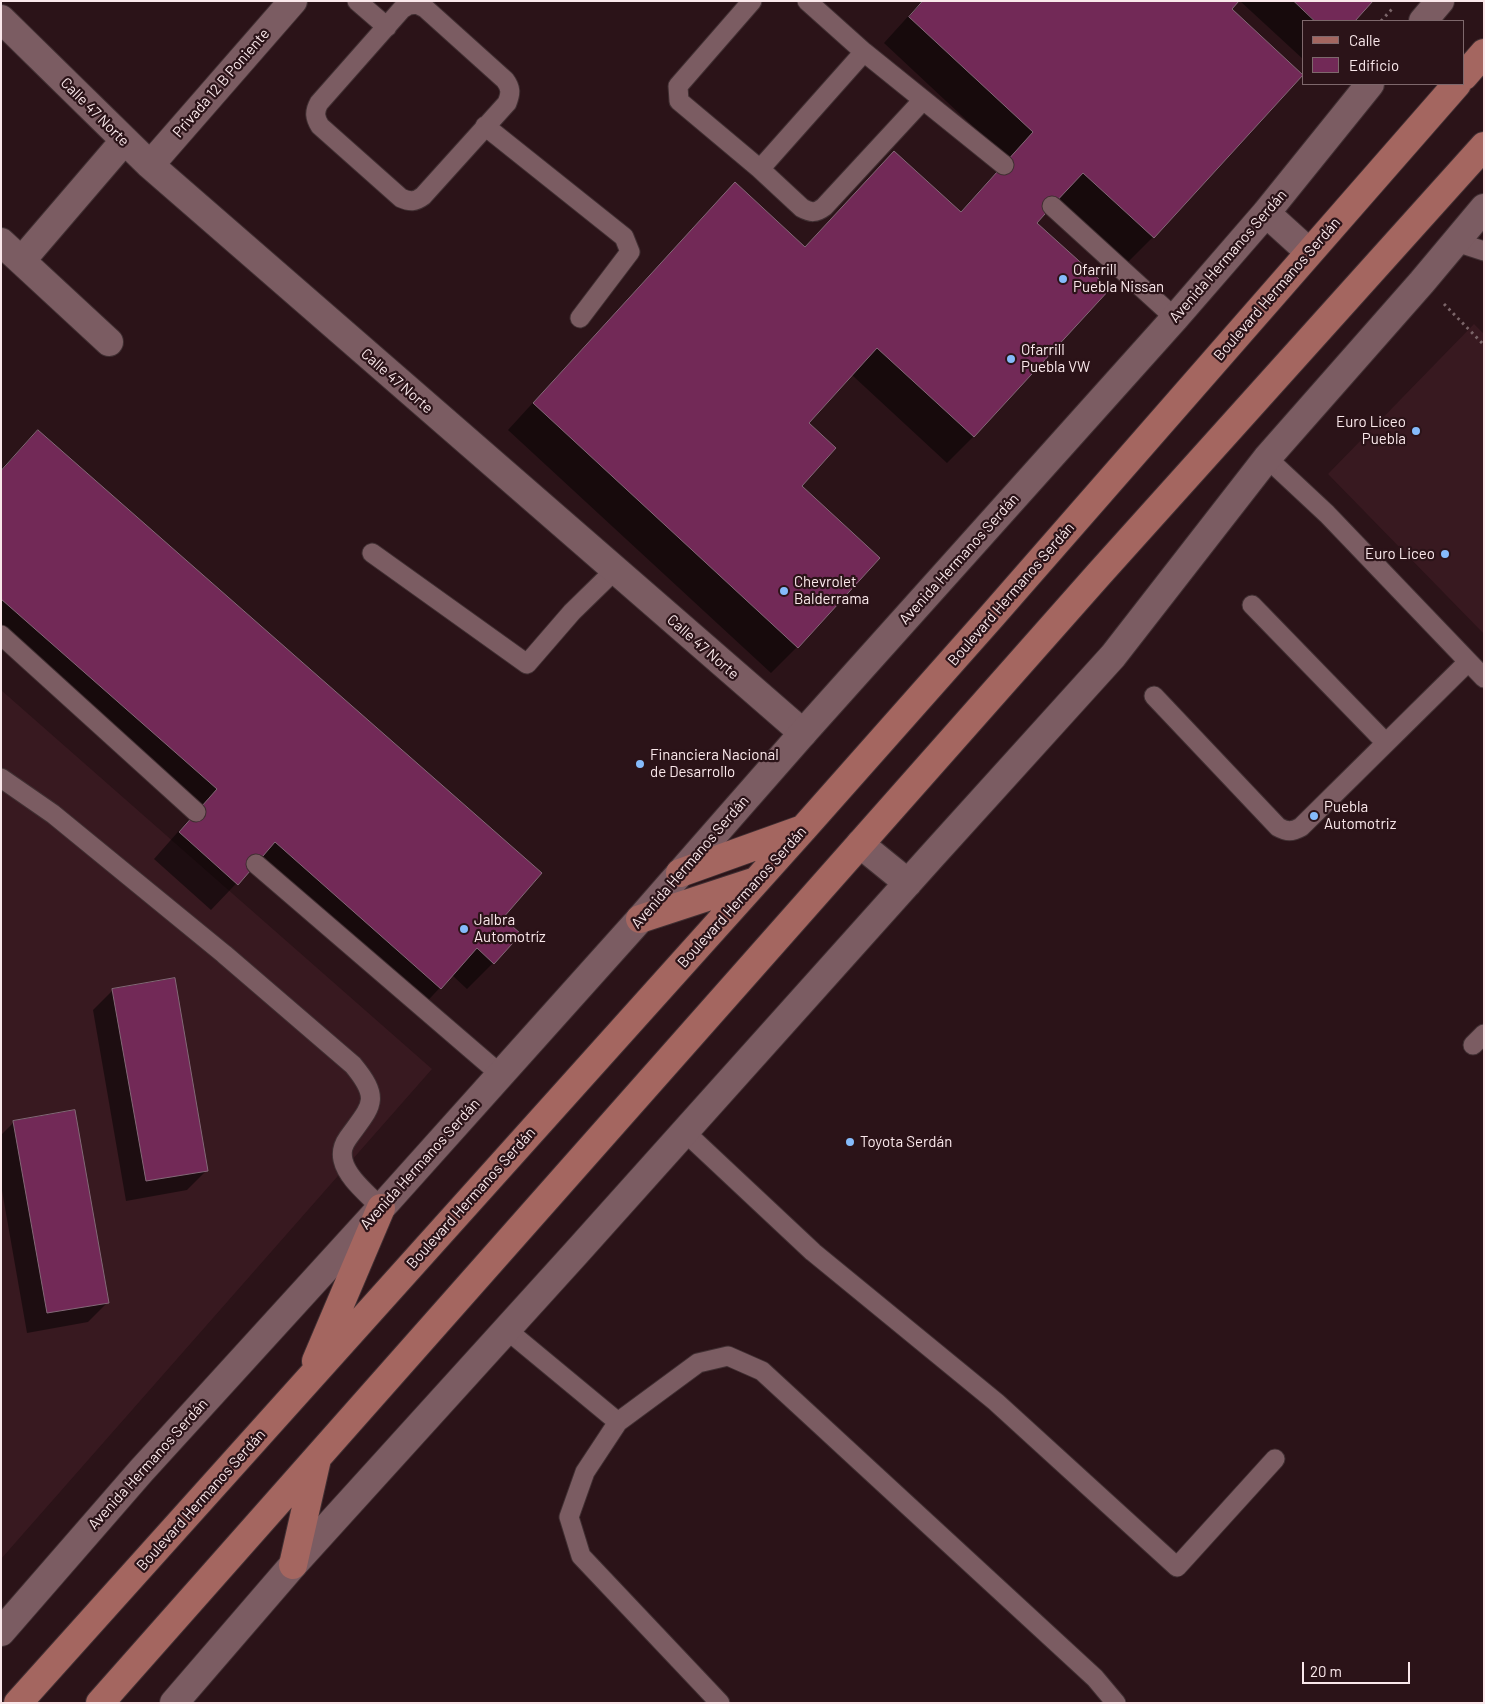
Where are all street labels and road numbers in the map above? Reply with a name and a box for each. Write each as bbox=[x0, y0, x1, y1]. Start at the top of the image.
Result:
street label: Privada 12 B Poniente bbox=[169, 25, 273, 141]
street label: Calle 47 Norte bbox=[57, 74, 133, 150]
street label: Avenida Hermanos Serdán bbox=[1165, 186, 1291, 326]
street label: Boulevard Hermanos Serdán bbox=[1210, 214, 1344, 364]
street label: Calle 47 Norte bbox=[357, 345, 437, 417]
street label: Avenida Hermanos Serdán bbox=[895, 490, 1023, 628]
street label: Boulevard Hermanos Serdán bbox=[944, 519, 1078, 669]
street label: Calle 47 Norte bbox=[663, 611, 743, 683]
street label: Avenida Hermanos Serdán bbox=[627, 792, 753, 932]
street label: Boulevard Hermanos Serdán bbox=[674, 823, 810, 971]
street label: Avenida Hermanos Serdán bbox=[356, 1095, 484, 1233]
street label: Boulevard Hermanos Serdán bbox=[403, 1124, 539, 1272]
street label: Avenida Hermanos Serdán bbox=[84, 1395, 212, 1533]
street label: Boulevard Hermanos Serdán bbox=[133, 1426, 269, 1574]

